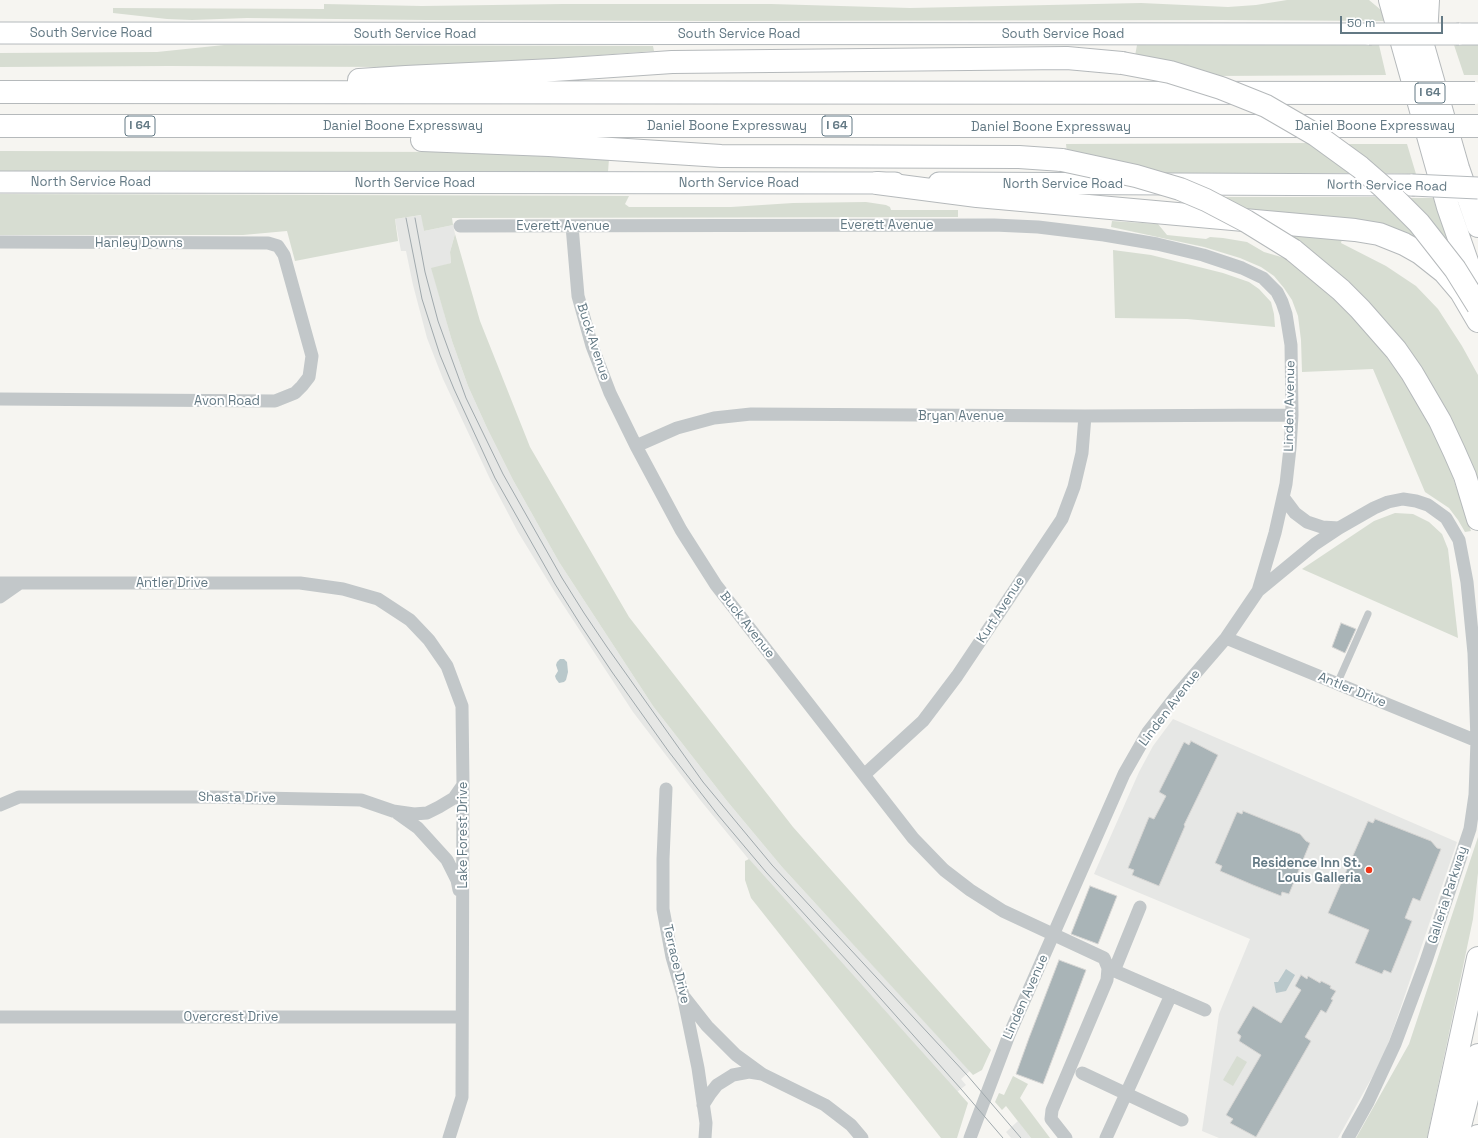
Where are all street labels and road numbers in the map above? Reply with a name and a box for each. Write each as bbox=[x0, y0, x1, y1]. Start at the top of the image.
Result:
street label: South Service Road bbox=[30, 25, 152, 41]
street label: South Service Road bbox=[354, 26, 476, 42]
street label: South Service Road bbox=[678, 26, 800, 42]
street label: South Service Road bbox=[1002, 26, 1124, 42]
road number: I 64 bbox=[1415, 83, 1445, 103]
road number: I 64 bbox=[125, 116, 155, 136]
road number: I 64 bbox=[822, 116, 852, 136]
street label: Daniel Boone Expressway bbox=[323, 118, 483, 134]
street label: Daniel Boone Expressway bbox=[647, 118, 807, 134]
street label: Daniel Boone Expressway bbox=[1295, 118, 1455, 134]
street label: Daniel Boone Expressway bbox=[971, 119, 1131, 135]
street label: North Service Road bbox=[31, 174, 151, 190]
street label: North Service Road bbox=[355, 175, 475, 191]
street label: North Service Road bbox=[679, 175, 799, 191]
street label: North Service Road bbox=[1003, 176, 1123, 192]
street label: North Service Road bbox=[1327, 177, 1447, 195]
street label: Everett Avenue bbox=[840, 217, 934, 233]
street label: Everett Avenue bbox=[516, 218, 610, 234]
street label: Hanley Downs bbox=[95, 235, 183, 251]
street label: Buck Avenue bbox=[573, 301, 613, 383]
street label: Linden Avenue bbox=[1281, 360, 1299, 452]
street label: Avon Road bbox=[194, 393, 260, 409]
street label: Bryan Avenue bbox=[918, 408, 1004, 424]
street label: Kurt Avenue bbox=[974, 574, 1028, 646]
street label: Antler Drive bbox=[136, 575, 208, 591]
street label: Buck Avenue bbox=[716, 588, 778, 662]
street label: Linden Avenue bbox=[1136, 667, 1204, 749]
street label: Antler Drive bbox=[1316, 669, 1388, 711]
street label: Lake Forest Drive bbox=[455, 782, 471, 888]
street label: Shasta Drive bbox=[198, 790, 276, 806]
street label: Galleria Parkway bbox=[1425, 844, 1471, 946]
street label: Terrace Drive bbox=[659, 923, 693, 1005]
street label: Linden Avenue bbox=[1000, 952, 1052, 1042]
street label: Overcrest Drive bbox=[183, 1009, 279, 1025]

